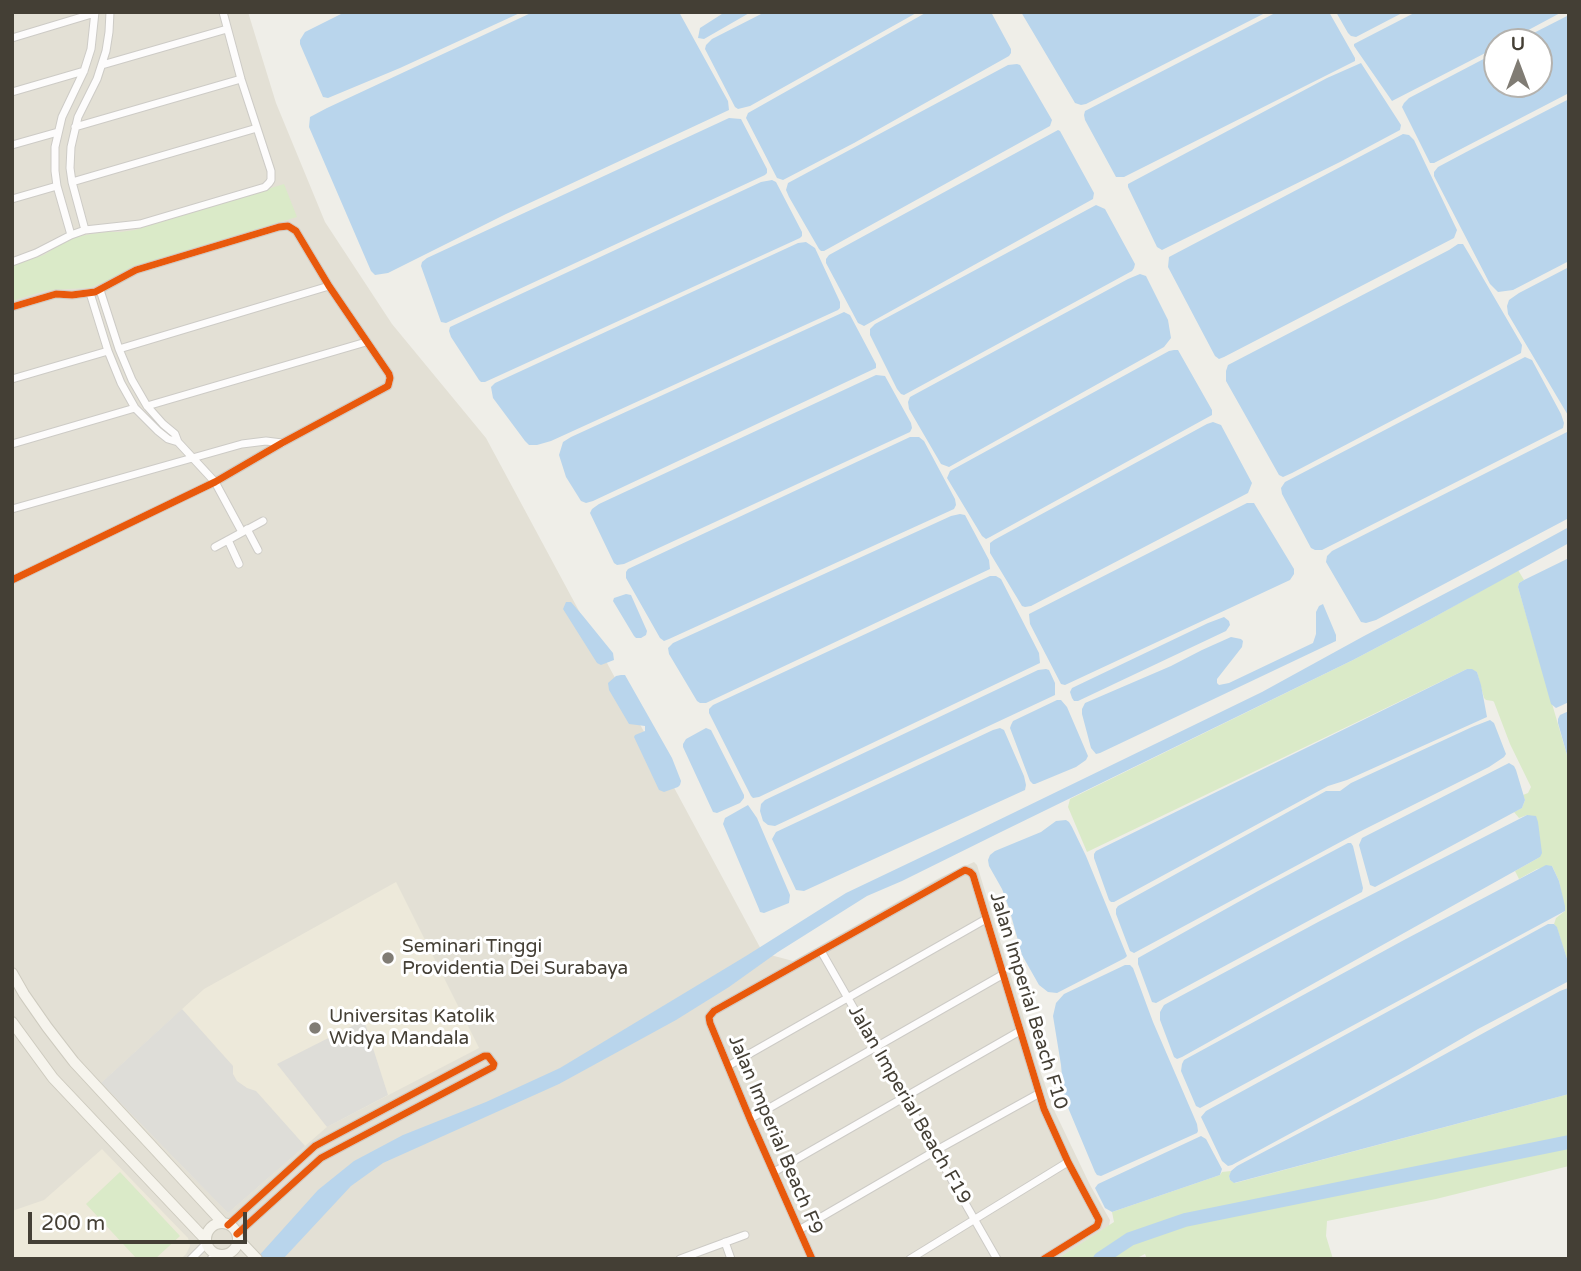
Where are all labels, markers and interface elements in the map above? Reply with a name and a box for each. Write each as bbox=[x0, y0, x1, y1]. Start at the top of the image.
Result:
north arrow bbox=[1483, 28, 1553, 98]
text: U bbox=[1511, 33, 1525, 55]
street label: Jalan Imperial Beach F10 bbox=[984, 890, 1072, 1112]
place label: Seminari Tinggi Providentia Dei Surabaya bbox=[402, 936, 628, 980]
marker: Seminari Tinggi Providentia Dei Surabaya bbox=[380, 950, 396, 966]
street label: Jalan Imperial Beach F19 bbox=[843, 1002, 975, 1208]
place label: Universitas Katolik Widya Mandala bbox=[329, 1006, 495, 1050]
marker: Universitas Katolik Widya Mandala bbox=[307, 1020, 323, 1036]
street label: Jalan Imperial Beach F9 bbox=[723, 1032, 827, 1238]
scale bar bbox=[32, 1198, 250, 1242]
text: 200 m bbox=[41, 1211, 105, 1236]

